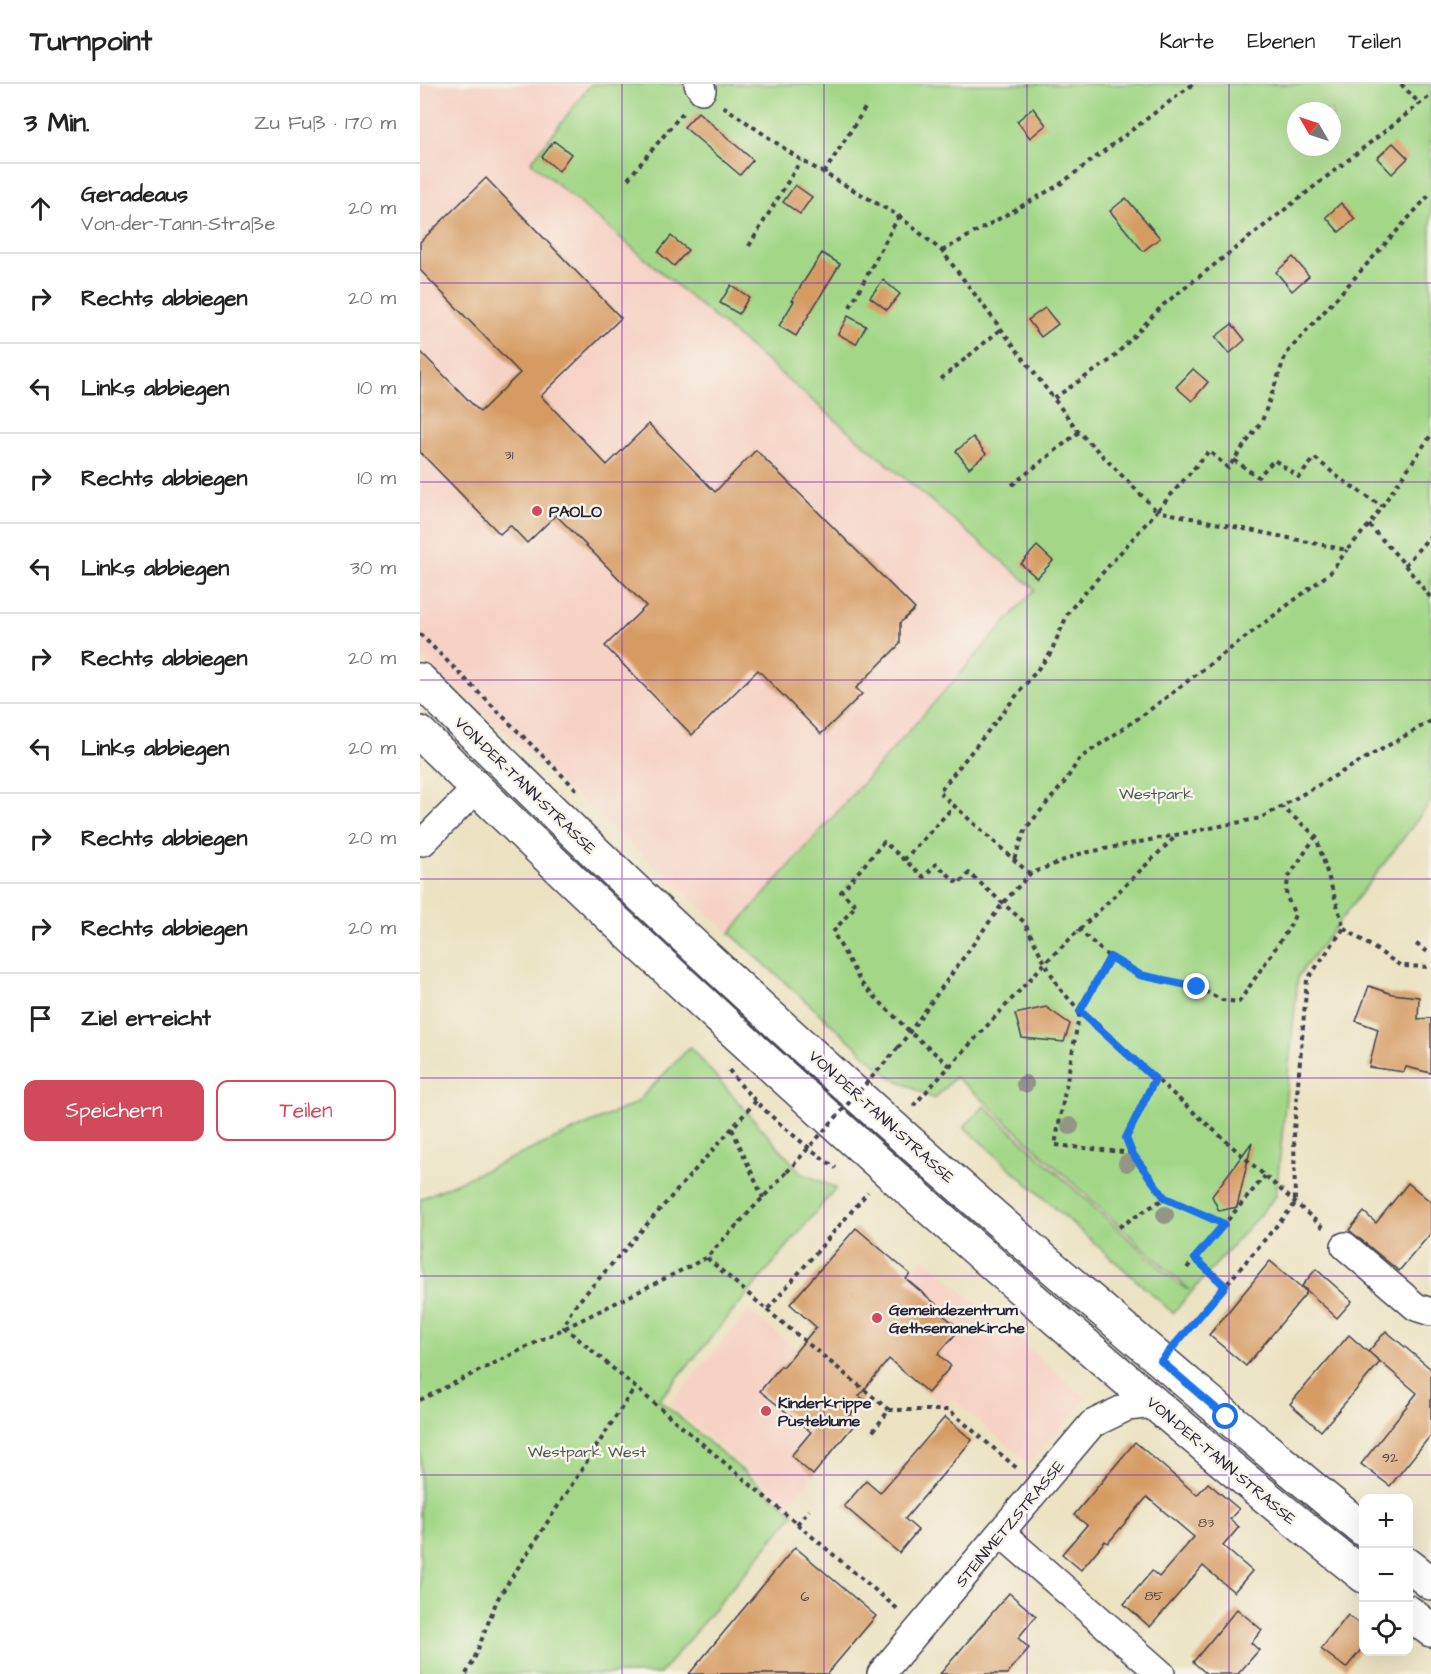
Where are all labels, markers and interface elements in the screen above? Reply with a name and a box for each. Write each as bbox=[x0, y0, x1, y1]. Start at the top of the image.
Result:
text: Turnpoint bbox=[30, 22, 152, 61]
text: Karte bbox=[1159, 27, 1214, 56]
text: Ebenen bbox=[1247, 27, 1315, 56]
text: Teilen bbox=[1348, 27, 1401, 56]
north arrow bbox=[1287, 102, 1341, 156]
text: 3 Min. bbox=[24, 105, 90, 141]
text: Zu Fuß · 170 m bbox=[254, 109, 396, 137]
text: Geradeaus bbox=[81, 179, 188, 210]
icon: ahead bbox=[24, 192, 57, 225]
text: 20 m bbox=[348, 194, 396, 222]
text: Von-der-Tann-Straße bbox=[81, 210, 275, 238]
icon: right bbox=[24, 282, 57, 315]
text: Rechts abbiegen bbox=[81, 283, 248, 314]
text: 20 m bbox=[348, 284, 396, 312]
icon: left bbox=[24, 372, 57, 405]
text: Links abbiegen bbox=[81, 373, 229, 404]
text: 10 m bbox=[357, 374, 396, 402]
house number: 31 bbox=[505, 445, 514, 465]
icon: right bbox=[24, 462, 57, 495]
text: Rechts abbiegen bbox=[81, 463, 248, 494]
text: 10 m bbox=[357, 464, 396, 492]
place label: PAOLO bbox=[549, 501, 602, 523]
marker: PAOLO bbox=[530, 504, 544, 518]
icon: left bbox=[24, 552, 57, 585]
text: Links abbiegen bbox=[81, 553, 229, 584]
text: 30 m bbox=[350, 554, 396, 582]
icon: right bbox=[24, 642, 57, 675]
text: Rechts abbiegen bbox=[81, 643, 248, 674]
text: 20 m bbox=[348, 644, 396, 672]
street label: VON-DER-TANN-STRASSE bbox=[450, 712, 601, 860]
icon: left bbox=[24, 732, 57, 765]
text: Links abbiegen bbox=[81, 733, 229, 764]
text: 20 m bbox=[348, 734, 396, 762]
park label: Westpark bbox=[1119, 783, 1193, 805]
icon: right bbox=[24, 822, 57, 855]
text: Rechts abbiegen bbox=[81, 823, 248, 854]
text: 20 m bbox=[348, 824, 396, 852]
icon: right bbox=[24, 912, 57, 945]
text: Rechts abbiegen bbox=[81, 913, 248, 944]
text: 20 m bbox=[348, 914, 396, 942]
route end bbox=[1183, 973, 1209, 999]
icon: arrive bbox=[24, 1002, 57, 1035]
text: Ziel erreicht bbox=[81, 1003, 211, 1034]
street label: VON-DER-TANN-STRASSE bbox=[804, 1045, 959, 1189]
button: Speichern bbox=[24, 1080, 204, 1141]
button: Teilen bbox=[216, 1080, 396, 1141]
place label: Gemeindezentrum Gethsemanekirche bbox=[889, 1299, 1025, 1339]
marker: Gemeindezentrum Gethsemanekirche bbox=[870, 1311, 884, 1325]
place label: Kinderkrippe Pusteblume bbox=[778, 1392, 872, 1432]
street label: VON-DER-TANN-STRASSE bbox=[1142, 1392, 1301, 1530]
route start bbox=[1212, 1403, 1238, 1429]
marker: Kinderkrippe Pusteblume bbox=[759, 1404, 773, 1418]
park label: Westpark West bbox=[528, 1441, 647, 1463]
house number: 92 bbox=[1382, 1448, 1398, 1468]
street label: STEINMETZSTRASSE bbox=[950, 1455, 1070, 1592]
map controls bbox=[1359, 1494, 1413, 1656]
button: + bbox=[1359, 1494, 1413, 1548]
house number: 83 bbox=[1198, 1513, 1214, 1533]
button: − bbox=[1359, 1548, 1413, 1602]
house number: 85 bbox=[1145, 1586, 1164, 1606]
house number: 6 bbox=[801, 1587, 810, 1607]
button: locate bbox=[1359, 1602, 1413, 1656]

